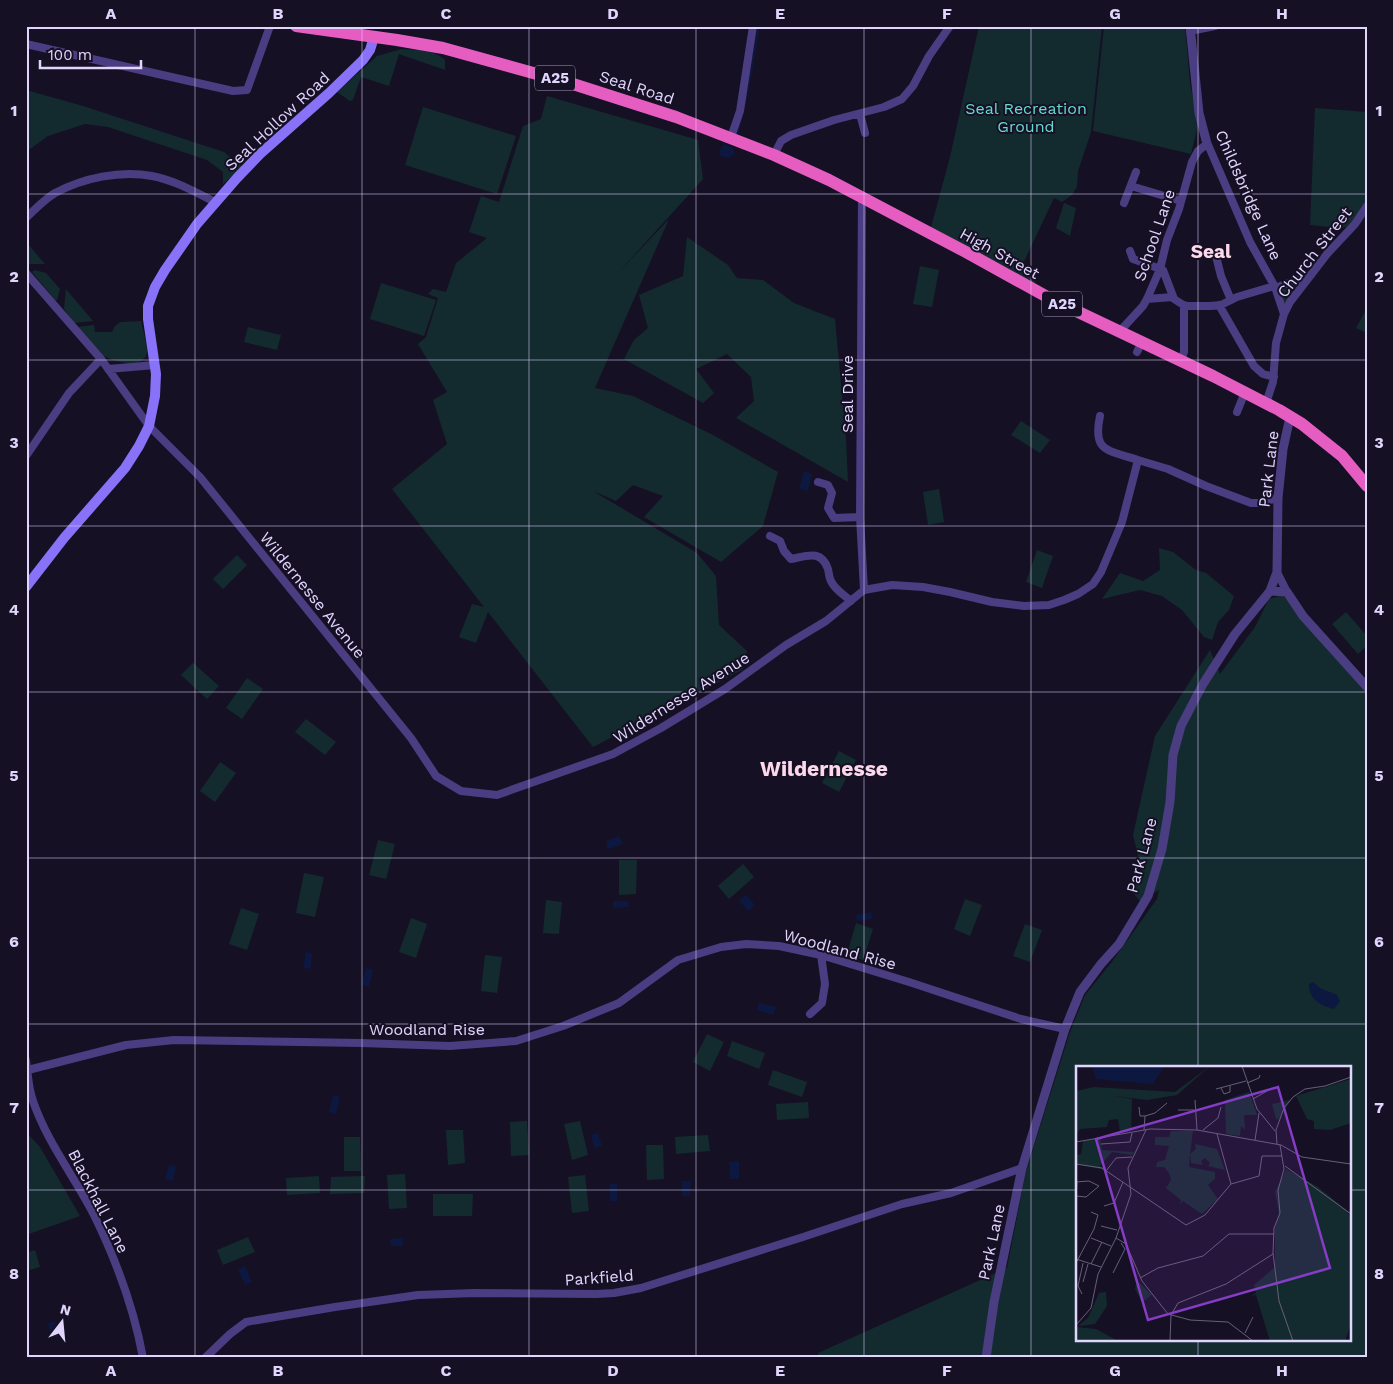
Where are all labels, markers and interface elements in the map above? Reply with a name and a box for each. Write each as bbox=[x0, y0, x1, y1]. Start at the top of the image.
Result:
text: A bbox=[106, 4, 117, 23]
text: B bbox=[273, 4, 284, 23]
text: C bbox=[441, 4, 452, 23]
text: D bbox=[607, 4, 619, 23]
text: E bbox=[775, 4, 785, 23]
text: F bbox=[942, 4, 952, 23]
text: G bbox=[1109, 4, 1121, 23]
text: H bbox=[1276, 4, 1288, 23]
scale bar bbox=[40, 38, 141, 70]
text: 100 m bbox=[48, 46, 92, 64]
road number: A25 bbox=[535, 66, 575, 90]
street label: Seal Road bbox=[597, 66, 677, 108]
street label: Seal Hollow Road bbox=[221, 68, 334, 175]
park label: Seal Recreation Ground bbox=[965, 99, 1087, 136]
text: 1 bbox=[11, 101, 17, 120]
text: 1 bbox=[1376, 101, 1382, 120]
street label: Childsbridge Lane bbox=[1211, 127, 1286, 263]
street label: School Lane bbox=[1130, 187, 1179, 284]
street label: Church Street bbox=[1273, 203, 1356, 301]
street label: High Street bbox=[957, 224, 1043, 283]
district label: Seal bbox=[1191, 240, 1232, 263]
text: 2 bbox=[9, 267, 19, 286]
text: 2 bbox=[1374, 267, 1384, 286]
road number: A25 bbox=[1042, 292, 1082, 316]
street label: Seal Drive bbox=[838, 355, 857, 433]
street label: Park Lane bbox=[1254, 430, 1283, 509]
text: 3 bbox=[9, 433, 19, 452]
text: 3 bbox=[1374, 433, 1384, 452]
street label: Wildernesse Avenue bbox=[256, 528, 369, 662]
text: 4 bbox=[9, 600, 19, 619]
text: 4 bbox=[1374, 600, 1384, 619]
street label: Wildernesse Avenue bbox=[610, 648, 753, 747]
district label: Wildernesse bbox=[760, 756, 888, 781]
text: 5 bbox=[9, 766, 19, 785]
text: 5 bbox=[1374, 766, 1384, 785]
street label: Park Lane bbox=[1122, 815, 1161, 895]
street label: Woodland Rise bbox=[781, 925, 898, 974]
text: 6 bbox=[9, 932, 19, 951]
text: 6 bbox=[1374, 932, 1384, 951]
street label: Woodland Rise bbox=[369, 1020, 485, 1039]
inset map bbox=[1076, 1066, 1350, 1342]
text: 7 bbox=[9, 1098, 19, 1117]
text: 7 bbox=[1374, 1098, 1384, 1117]
street label: Blackhall Lane bbox=[64, 1146, 133, 1256]
street label: Park Lane bbox=[974, 1202, 1009, 1282]
text: 8 bbox=[9, 1264, 19, 1283]
text: 8 bbox=[1374, 1264, 1384, 1283]
street label: Parkfield bbox=[564, 1266, 634, 1289]
north arrow bbox=[38, 1296, 88, 1346]
text: N bbox=[58, 1300, 73, 1319]
text: A bbox=[106, 1361, 117, 1380]
text: B bbox=[273, 1361, 284, 1380]
text: C bbox=[441, 1361, 452, 1380]
text: D bbox=[607, 1361, 619, 1380]
text: E bbox=[775, 1361, 785, 1380]
text: F bbox=[942, 1361, 952, 1380]
text: G bbox=[1109, 1361, 1121, 1380]
text: H bbox=[1276, 1361, 1288, 1380]

